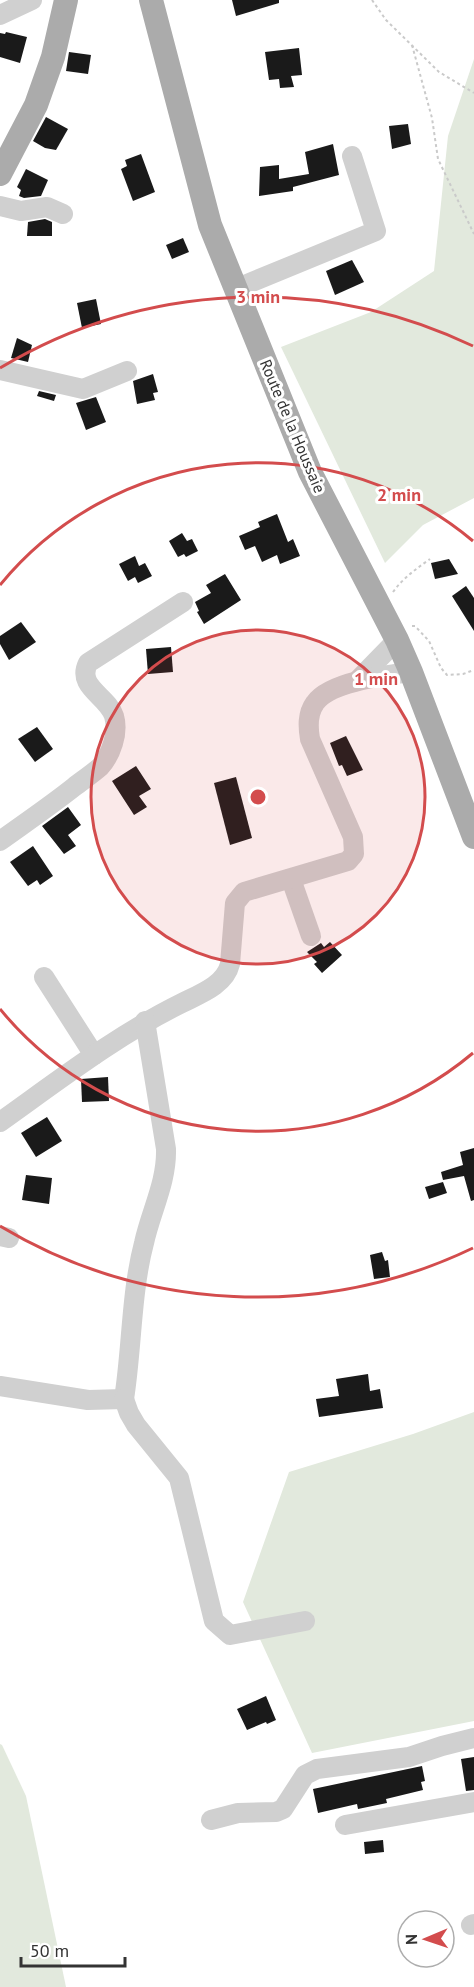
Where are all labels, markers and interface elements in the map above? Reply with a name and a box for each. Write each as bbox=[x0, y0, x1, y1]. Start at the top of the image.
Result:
text: 3 min bbox=[236, 285, 280, 308]
street label: Route de la Houssaie bbox=[256, 356, 330, 496]
text: 2 min bbox=[377, 483, 421, 506]
text: 1 min bbox=[354, 667, 398, 690]
centre of rings bbox=[248, 787, 268, 807]
north arrow bbox=[396, 1909, 456, 1969]
scale bar bbox=[21, 1930, 124, 1968]
text: N bbox=[401, 1934, 421, 1945]
text: 50 m bbox=[30, 1939, 69, 1962]

